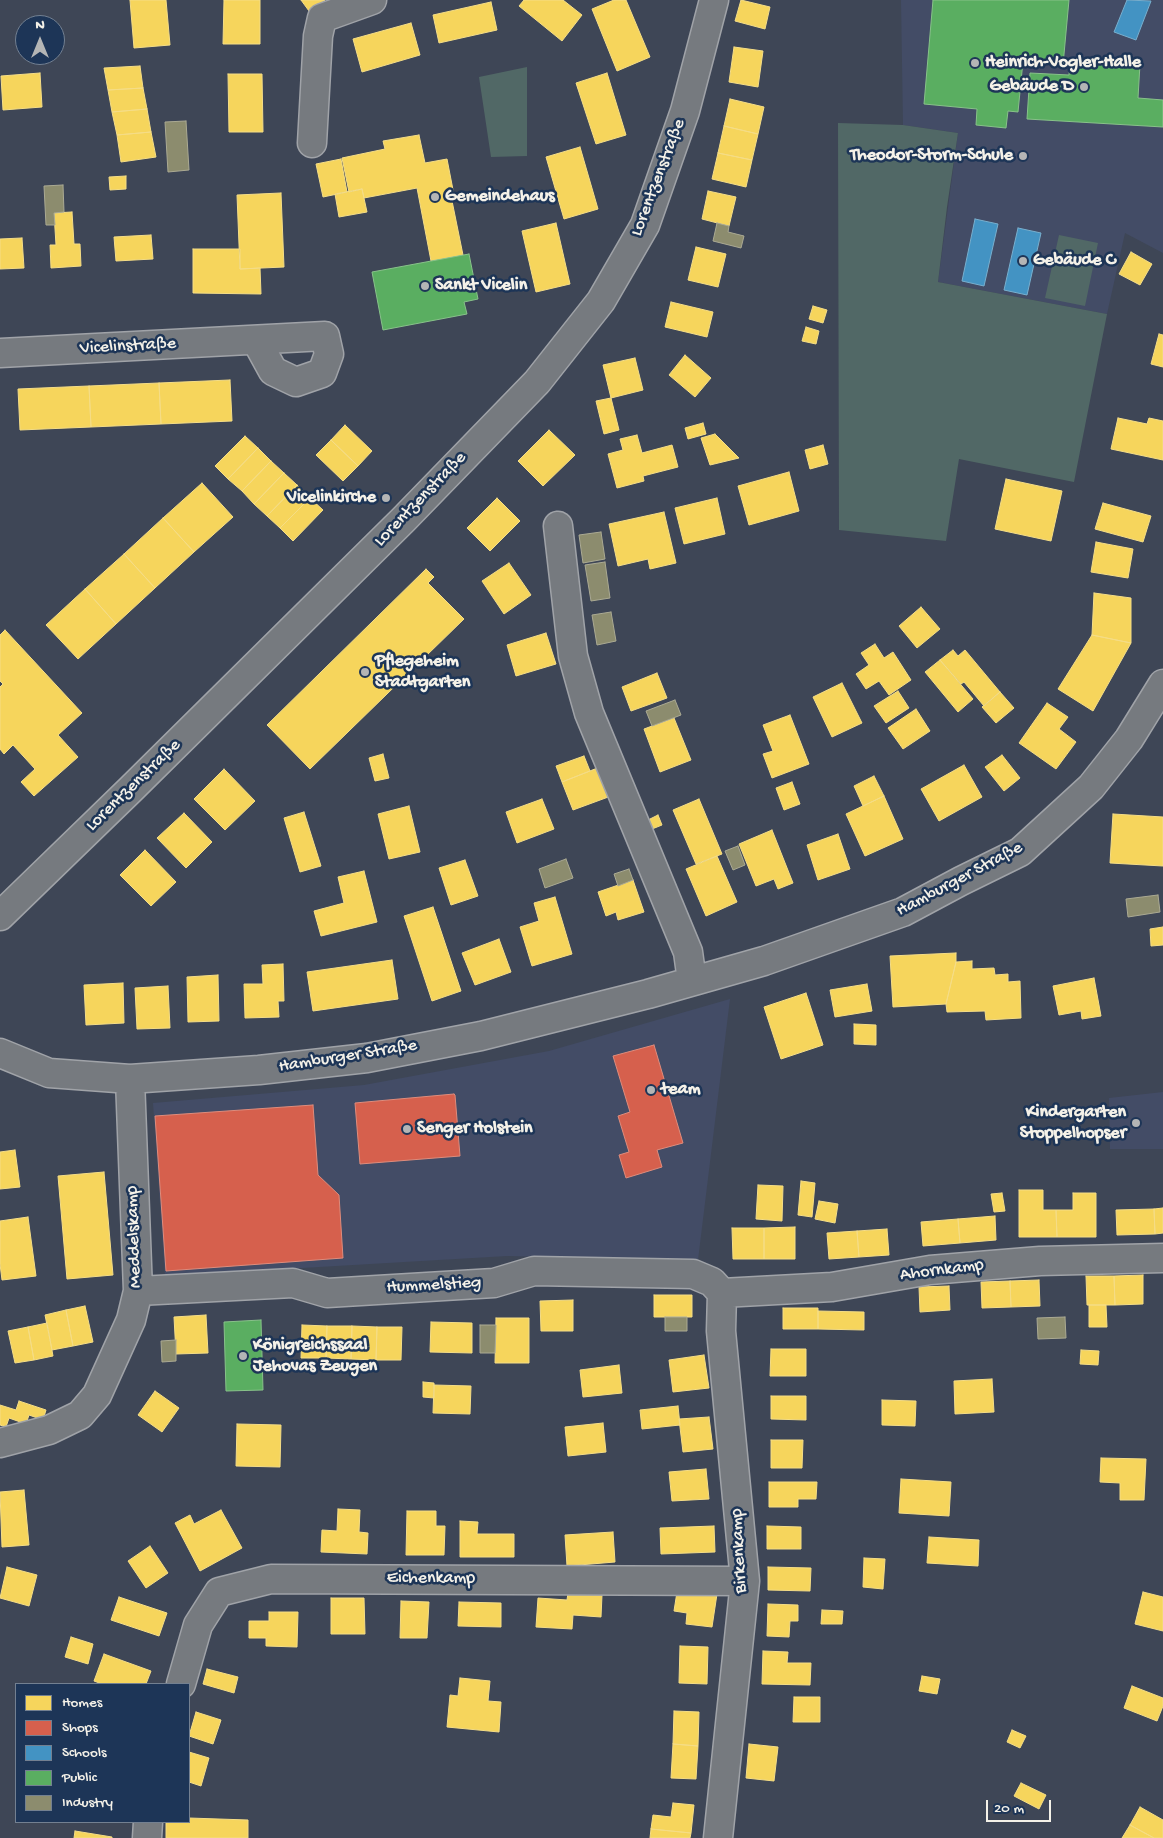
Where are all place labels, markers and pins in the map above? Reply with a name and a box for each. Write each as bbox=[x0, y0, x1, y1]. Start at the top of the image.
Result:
place label: Heinrich-Vogler-Halle bbox=[985, 52, 1141, 74]
marker: Heinrich-Vogler-Halle bbox=[969, 57, 981, 69]
place label: Gebäude D bbox=[990, 76, 1074, 98]
marker: Gebäude D bbox=[1078, 81, 1090, 93]
place label: Theodor-Storm-Schule bbox=[850, 145, 1013, 167]
marker: Theodor-Storm-Schule bbox=[1017, 150, 1029, 162]
place label: Gemeindehaus bbox=[445, 186, 555, 208]
marker: Gemeindehaus bbox=[429, 191, 441, 203]
place label: Gebäude C bbox=[1033, 250, 1115, 272]
marker: Gebäude C bbox=[1017, 255, 1029, 267]
place label: Sankt Vicelin bbox=[435, 275, 527, 297]
marker: Sankt Vicelin bbox=[419, 280, 431, 292]
place label: Vicelinkirche bbox=[287, 487, 376, 509]
marker: Vicelinkirche bbox=[380, 492, 392, 504]
place label: Pflegeheim Stadtgarten bbox=[375, 651, 470, 694]
marker: Pflegeheim Stadtgarten bbox=[359, 666, 371, 678]
place label: team bbox=[661, 1079, 700, 1101]
marker: team bbox=[645, 1084, 657, 1096]
place label: Kindergarten Stoppelhopser bbox=[1020, 1102, 1126, 1144]
marker: Kindergarten Stoppelhopser bbox=[1130, 1117, 1142, 1129]
place label: Senger Holstein bbox=[417, 1118, 533, 1140]
marker: Senger Holstein bbox=[401, 1123, 413, 1135]
place label: Königreichssaal Jehovas Zeugen bbox=[253, 1335, 377, 1378]
marker: Königreichssaal Jehovas Zeugen bbox=[237, 1350, 249, 1362]

